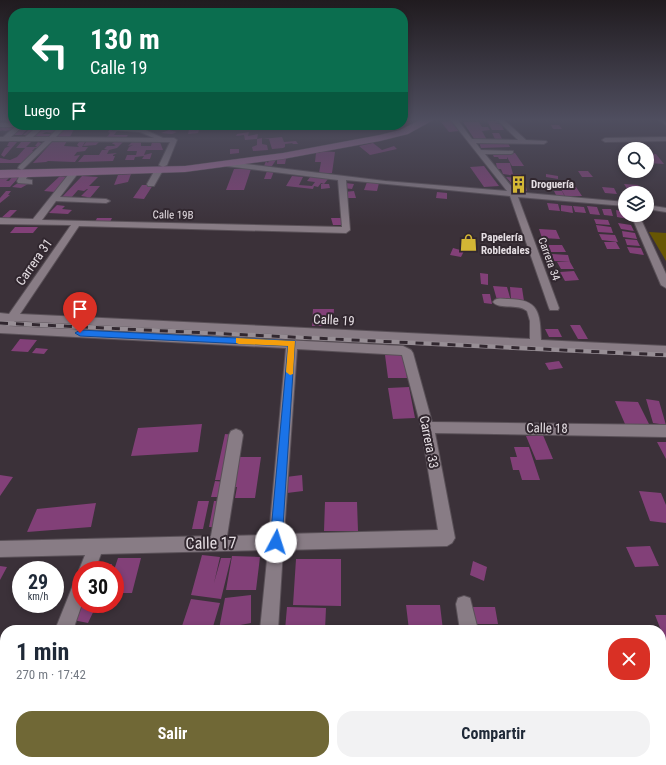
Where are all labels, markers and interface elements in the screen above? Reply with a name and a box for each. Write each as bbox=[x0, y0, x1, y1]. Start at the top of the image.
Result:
text: 130 m bbox=[90, 23, 160, 56]
icon: left bbox=[24, 24, 76, 76]
text: Calle 19 bbox=[90, 57, 147, 78]
icon: arrive bbox=[68, 100, 90, 122]
text: Luego bbox=[24, 102, 60, 120]
map controls bbox=[618, 142, 654, 222]
button: search bbox=[618, 142, 654, 178]
building icon: Droguería bbox=[508, 174, 528, 194]
place label: Droguería bbox=[531, 178, 574, 191]
button: layers bbox=[618, 186, 654, 222]
street label: Calle 19B bbox=[152, 208, 194, 222]
place label: Papelería Robledales bbox=[481, 231, 530, 257]
shop icon: Papelería Robledales bbox=[458, 233, 478, 253]
street label: Carrera 31 bbox=[13, 236, 55, 288]
street label: Carrera 34 bbox=[535, 236, 563, 283]
pin bbox=[63, 292, 97, 333]
icon: arrive bbox=[69, 298, 91, 320]
street label: Calle 19 bbox=[313, 311, 355, 329]
street label: Carrera 33 bbox=[417, 414, 441, 470]
street label: Calle 18 bbox=[526, 420, 568, 436]
position arrow bbox=[255, 521, 297, 563]
street label: Calle 17 bbox=[185, 533, 237, 553]
speed limit sign: 30 bbox=[72, 561, 124, 613]
text: 29 bbox=[28, 570, 48, 594]
text: km/h bbox=[28, 591, 48, 602]
text: 1 min bbox=[16, 638, 69, 666]
button: close bbox=[608, 638, 650, 680]
text: 270 m · 17:42 bbox=[16, 667, 86, 682]
button: Salir bbox=[16, 711, 329, 757]
button: Compartir bbox=[337, 711, 650, 757]

